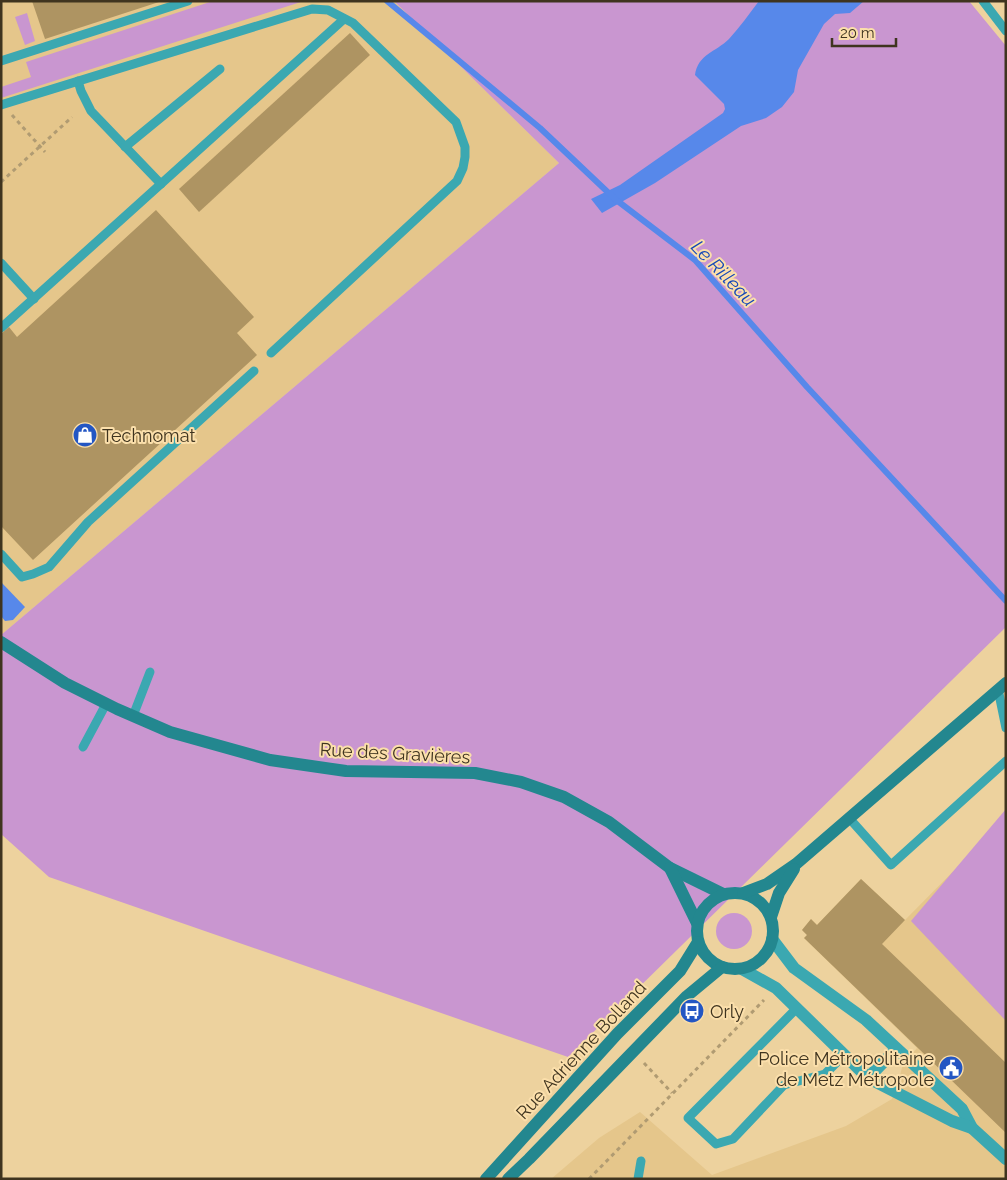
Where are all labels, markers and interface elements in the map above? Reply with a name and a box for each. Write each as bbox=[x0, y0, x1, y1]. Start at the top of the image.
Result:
scale bar bbox=[832, 15, 896, 47]
text: 20 m bbox=[840, 24, 875, 42]
water label: Le Rilleau bbox=[687, 235, 761, 311]
shop icon: Technomat bbox=[72, 422, 98, 448]
place label: Technomat bbox=[102, 425, 195, 446]
street label: Rue des Gravières bbox=[319, 739, 471, 767]
street label: Rue Adrienne Bolland bbox=[512, 977, 650, 1123]
bus stop icon: Orly bbox=[679, 998, 705, 1024]
place label: Orly bbox=[710, 1001, 744, 1022]
place label: Police Métropolitaine de Metz Métropole bbox=[758, 1048, 934, 1090]
public building icon: Police Métropolitaine de Metz Métropole bbox=[938, 1055, 964, 1081]

